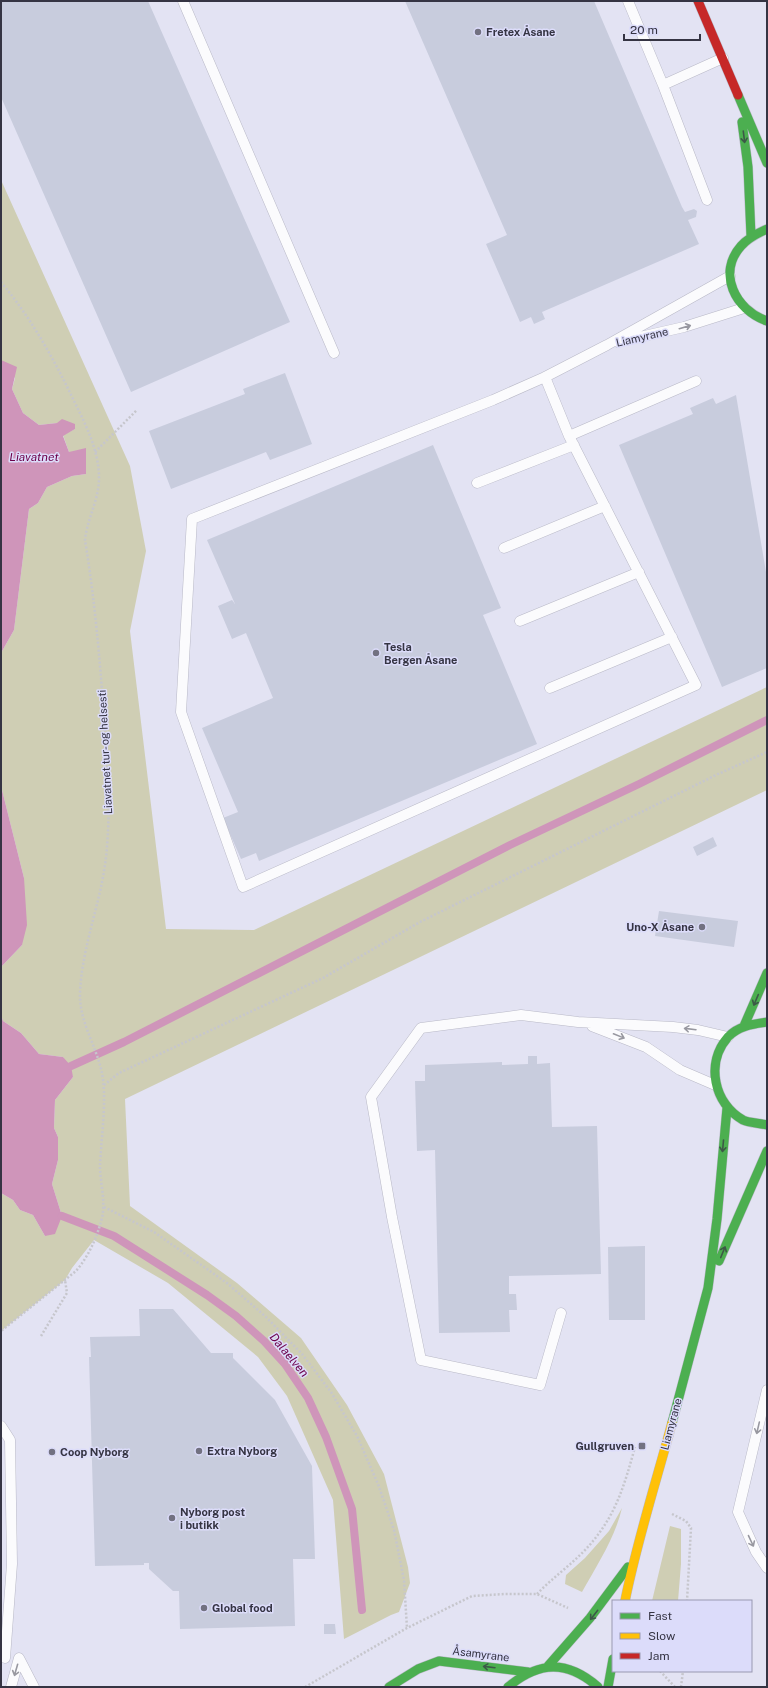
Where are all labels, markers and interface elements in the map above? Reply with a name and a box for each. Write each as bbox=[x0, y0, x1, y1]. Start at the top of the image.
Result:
scale bar bbox=[624, 16, 700, 42]
text: 20 m bbox=[630, 23, 658, 37]
place label: Fretex Åsane bbox=[486, 25, 555, 38]
marker: Fretex Åsane bbox=[473, 27, 483, 37]
one-way arrow bbox=[740, 130, 748, 143]
one-way arrow bbox=[679, 322, 692, 330]
street label: Liamyrane bbox=[615, 325, 669, 349]
water label: Liavatnet bbox=[9, 450, 59, 464]
place label: Tesla Bergen Åsane bbox=[384, 641, 457, 666]
marker: Tesla Bergen Åsane bbox=[371, 648, 381, 658]
street label: Liavatnet tur- og helsesti bbox=[96, 689, 114, 815]
place label: Uno-X Åsane bbox=[626, 920, 694, 933]
marker: Uno-X Åsane bbox=[697, 922, 707, 932]
one-way arrow bbox=[751, 993, 759, 1005]
one-way arrow bbox=[684, 1025, 697, 1033]
one-way arrow bbox=[613, 1033, 625, 1041]
one-way arrow bbox=[720, 1140, 727, 1153]
one-way arrow bbox=[719, 1246, 727, 1258]
water label: Dalaelven bbox=[267, 1330, 312, 1380]
street label: Liamyrane bbox=[658, 1397, 684, 1451]
one-way arrow bbox=[754, 1421, 761, 1434]
place label: Gullgruven bbox=[575, 1440, 634, 1452]
marker: Gullgruven bbox=[637, 1441, 647, 1451]
place label: Extra Nyborg bbox=[207, 1445, 277, 1457]
place label: Coop Nyborg bbox=[60, 1446, 129, 1458]
marker: Extra Nyborg bbox=[194, 1446, 204, 1456]
marker: Coop Nyborg bbox=[47, 1447, 57, 1457]
place label: Nyborg post i butikk bbox=[180, 1506, 245, 1531]
marker: Nyborg post i butikk bbox=[167, 1513, 177, 1523]
one-way arrow bbox=[748, 1535, 755, 1547]
legend bbox=[612, 1600, 752, 1672]
place label: Global food bbox=[212, 1602, 273, 1614]
marker: Global food bbox=[199, 1603, 209, 1613]
one-way arrow bbox=[590, 1609, 599, 1620]
text: Fast bbox=[648, 1609, 673, 1623]
text: Slow bbox=[648, 1629, 676, 1643]
street label: Åsamyrane bbox=[452, 1644, 510, 1663]
text: Jam bbox=[648, 1649, 670, 1663]
one-way arrow bbox=[11, 1663, 19, 1676]
one-way arrow bbox=[483, 1663, 496, 1671]

